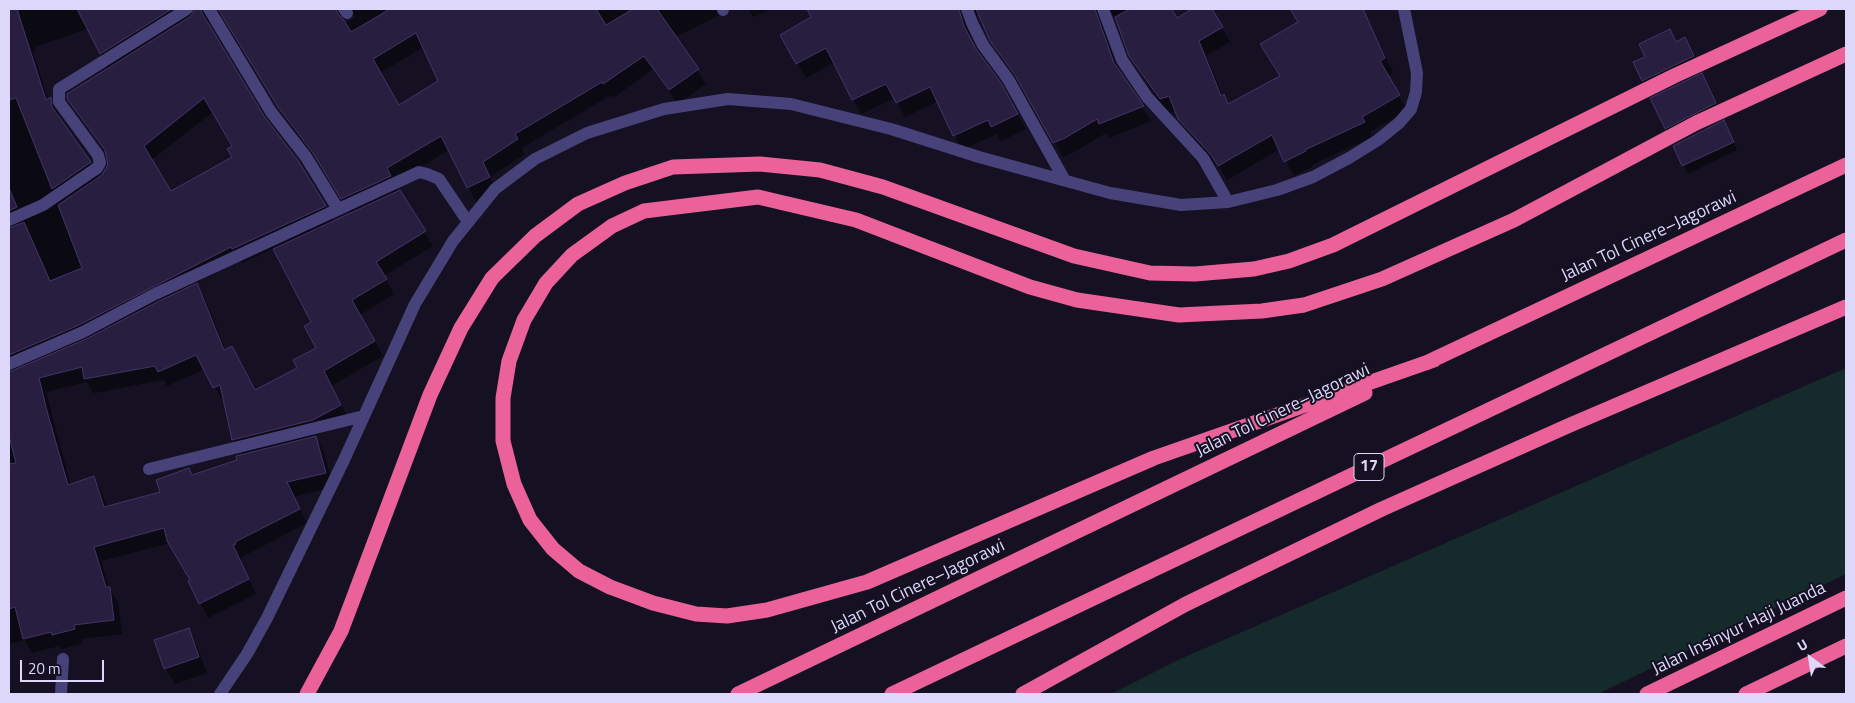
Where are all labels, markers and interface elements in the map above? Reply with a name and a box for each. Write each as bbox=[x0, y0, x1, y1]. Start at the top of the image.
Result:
street label: Jalan Tol Cinere–Jagorawi bbox=[1558, 187, 1740, 287]
street label: Jalan Tol Cinere–Jagorawi bbox=[1193, 359, 1373, 463]
road number: 17 bbox=[1354, 454, 1384, 481]
street label: Jalan Tol Cinere–Jagorawi bbox=[828, 535, 1008, 639]
street label: Jalan Insinyur Haji Juanda bbox=[1649, 578, 1829, 680]
north arrow bbox=[1785, 633, 1835, 683]
text: U bbox=[1793, 633, 1811, 656]
scale bar bbox=[22, 650, 106, 682]
text: 20 m bbox=[28, 657, 61, 680]

